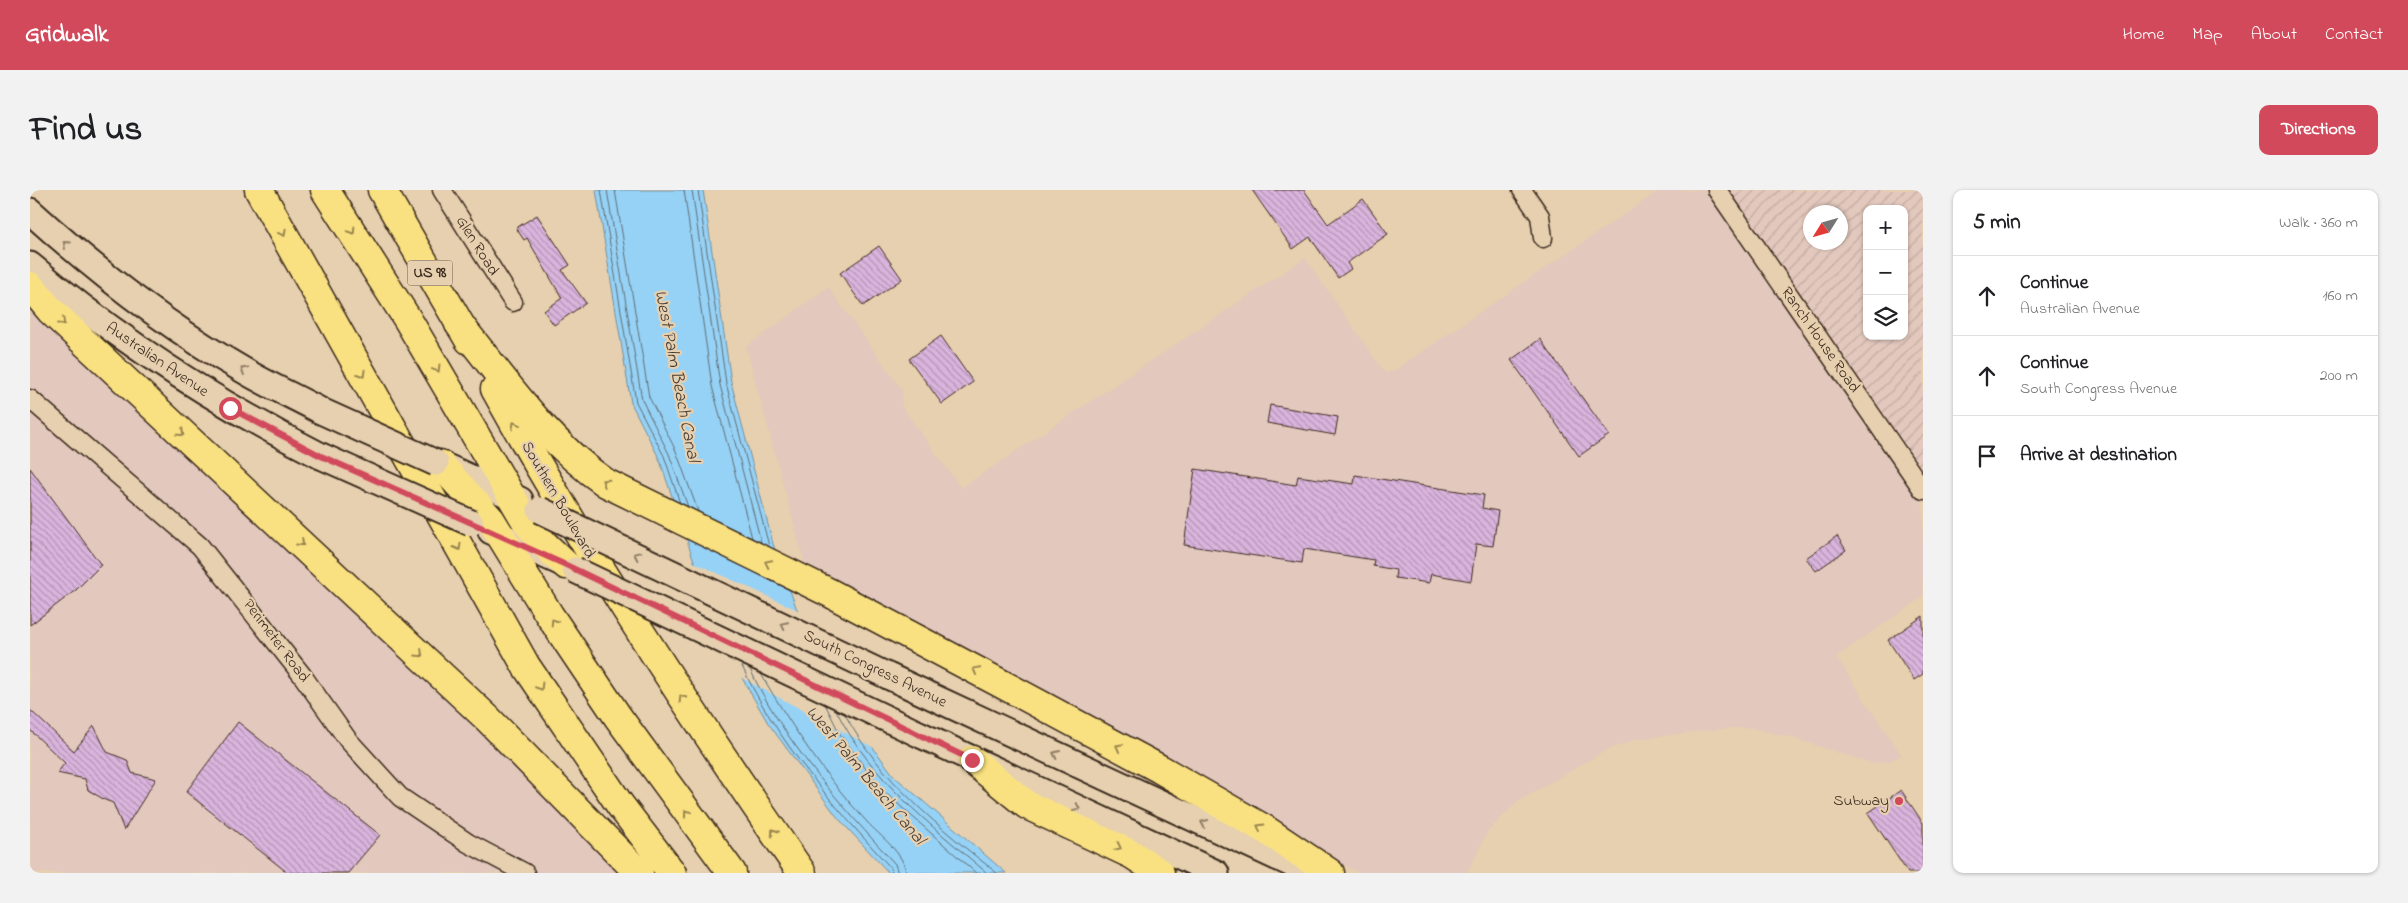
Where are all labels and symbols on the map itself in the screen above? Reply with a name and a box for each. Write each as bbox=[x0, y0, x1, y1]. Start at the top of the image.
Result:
north arrow bbox=[1803, 205, 1848, 250]
street label: Glen Road bbox=[449, 211, 505, 281]
one-way arrow bbox=[345, 225, 355, 234]
one-way arrow bbox=[276, 227, 286, 236]
one-way arrow bbox=[62, 241, 71, 250]
road number: US 98 bbox=[408, 260, 452, 286]
street label: Ranch House Road bbox=[1774, 282, 1866, 398]
water label: West Palm Beach Canal bbox=[647, 288, 706, 466]
one-way arrow bbox=[57, 316, 66, 325]
street label: Australian Avenue bbox=[101, 316, 214, 404]
one-way arrow bbox=[431, 363, 441, 372]
one-way arrow bbox=[240, 367, 249, 377]
one-way arrow bbox=[356, 369, 366, 378]
route start bbox=[219, 397, 242, 420]
one-way arrow bbox=[511, 421, 521, 430]
one-way arrow bbox=[176, 427, 185, 436]
street label: Southern Boulevard bbox=[515, 437, 601, 563]
one-way arrow bbox=[601, 479, 610, 488]
one-way arrow bbox=[295, 537, 304, 546]
one-way arrow bbox=[452, 541, 462, 550]
one-way arrow bbox=[633, 551, 642, 561]
one-way arrow bbox=[764, 559, 773, 569]
street label: Perimeter Road bbox=[237, 594, 315, 688]
one-way arrow bbox=[551, 618, 560, 628]
one-way arrow bbox=[780, 621, 789, 631]
street label: South Congress Avenue bbox=[799, 624, 952, 715]
one-way arrow bbox=[414, 648, 423, 657]
one-way arrow bbox=[972, 666, 981, 676]
one-way arrow bbox=[533, 682, 543, 691]
one-way arrow bbox=[679, 694, 688, 703]
water label: West Palm Beach Canal bbox=[799, 701, 932, 853]
one-way arrow bbox=[1115, 743, 1124, 753]
route end bbox=[961, 749, 984, 772]
one-way arrow bbox=[1052, 750, 1061, 761]
place label: Subway bbox=[1833, 789, 1889, 813]
marker: Subway bbox=[1893, 795, 1905, 807]
one-way arrow bbox=[1071, 802, 1080, 812]
one-way arrow bbox=[684, 809, 693, 819]
one-way arrow bbox=[1200, 819, 1209, 829]
one-way arrow bbox=[1257, 823, 1266, 833]
one-way arrow bbox=[771, 828, 780, 838]
one-way arrow bbox=[1113, 841, 1122, 852]

